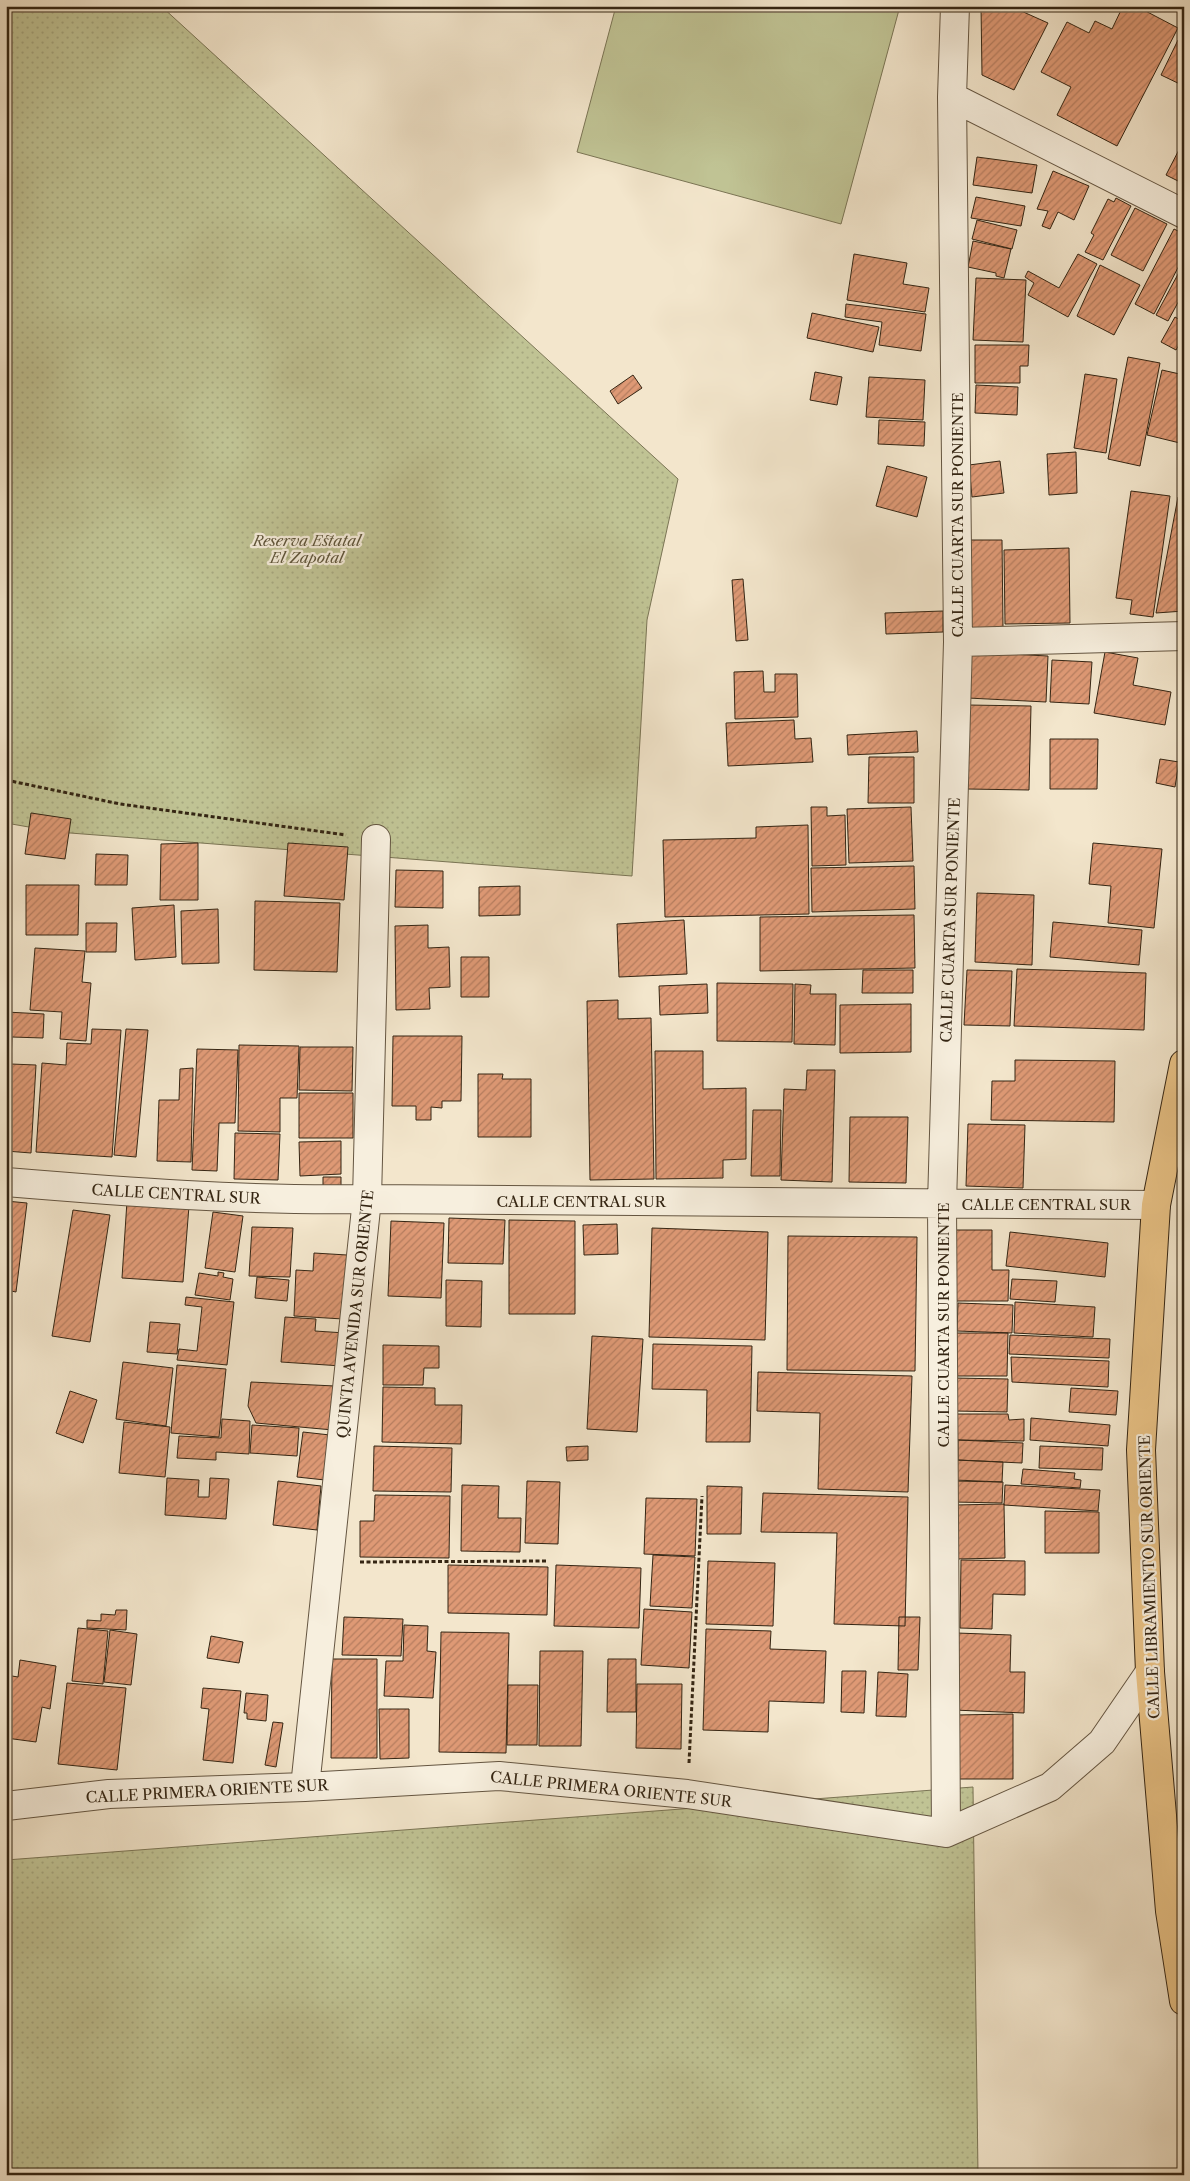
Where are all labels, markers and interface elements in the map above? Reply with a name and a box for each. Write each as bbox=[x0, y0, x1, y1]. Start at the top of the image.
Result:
street label: CALLE CUARTA SUR PONIENTE bbox=[948, 392, 967, 638]
park label: Reserva Estatal El Zapotal bbox=[252, 531, 363, 567]
street label: CALLE CUARTA SUR PONIENTE bbox=[936, 797, 964, 1043]
street label: CALLE CENTRAL SUR bbox=[91, 1180, 262, 1208]
street label: QUINTA AVENIDA SUR ORIENTE bbox=[333, 1189, 377, 1439]
street label: CALLE CENTRAL SUR bbox=[496, 1192, 667, 1211]
street label: CALLE CENTRAL SUR bbox=[961, 1195, 1132, 1214]
street label: CALLE CUARTA SUR PONIENTE bbox=[934, 1202, 953, 1448]
street label: CALLE LIBRAMIENTO SUR ORIENTE bbox=[1135, 1435, 1163, 1719]
street label: CALLE PRIMERA ORIENTE SUR bbox=[489, 1767, 734, 1811]
street label: CALLE PRIMERA ORIENTE SUR bbox=[85, 1775, 330, 1807]

